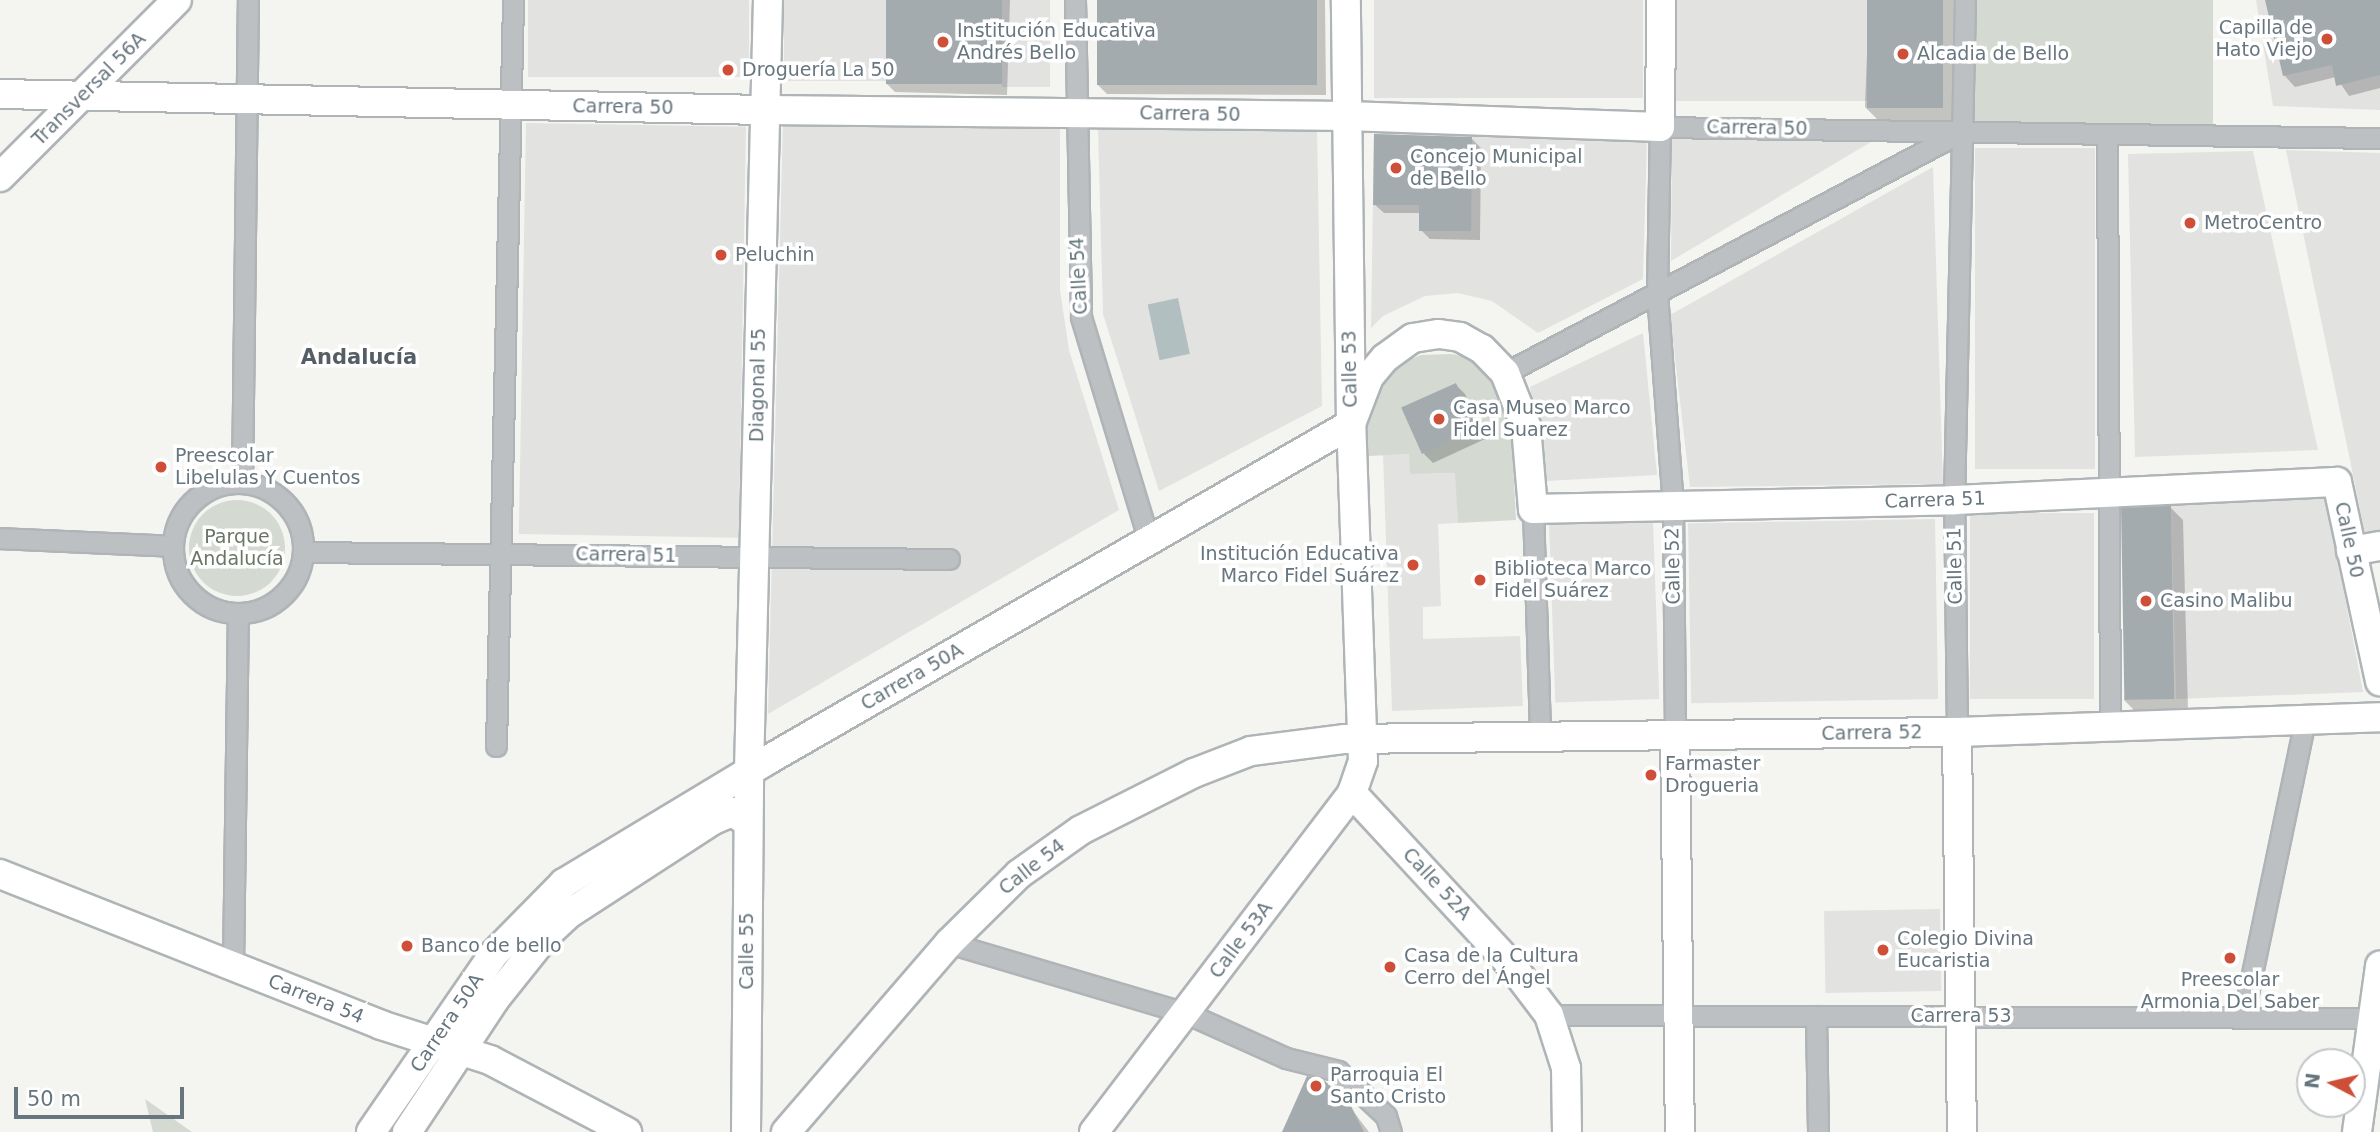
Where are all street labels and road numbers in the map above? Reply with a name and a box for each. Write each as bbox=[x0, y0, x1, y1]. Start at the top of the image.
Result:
street label: Transversal 56A bbox=[28, 28, 150, 150]
street label: Carrera 50 bbox=[572, 95, 674, 119]
street label: Carrera 50 bbox=[1139, 102, 1241, 126]
street label: Carrera 50 bbox=[1706, 116, 1808, 140]
street label: Calle 54 bbox=[1066, 237, 1092, 315]
street label: Diagonal 55 bbox=[746, 328, 770, 442]
street label: Calle 53 bbox=[1338, 330, 1362, 408]
street label: Carrera 51 bbox=[1884, 487, 1986, 513]
street label: Calle 50 bbox=[2330, 500, 2368, 580]
street label: Calle 52 bbox=[1661, 527, 1685, 605]
street label: Calle 51 bbox=[1943, 527, 1967, 605]
street label: Carrera 51 bbox=[575, 543, 677, 567]
street label: Carrera 50A bbox=[857, 639, 967, 715]
street label: Carrera 52 bbox=[1821, 721, 1923, 745]
street label: Calle 54 bbox=[994, 834, 1070, 900]
street label: Calle 52A bbox=[1398, 843, 1476, 925]
street label: Calle 53A bbox=[1205, 897, 1277, 983]
street label: Calle 55 bbox=[736, 912, 758, 990]
street label: Carrera 54 bbox=[265, 969, 367, 1029]
street label: Carrera 50A bbox=[406, 969, 488, 1077]
street label: Carrera 53 bbox=[1910, 1005, 2012, 1027]

